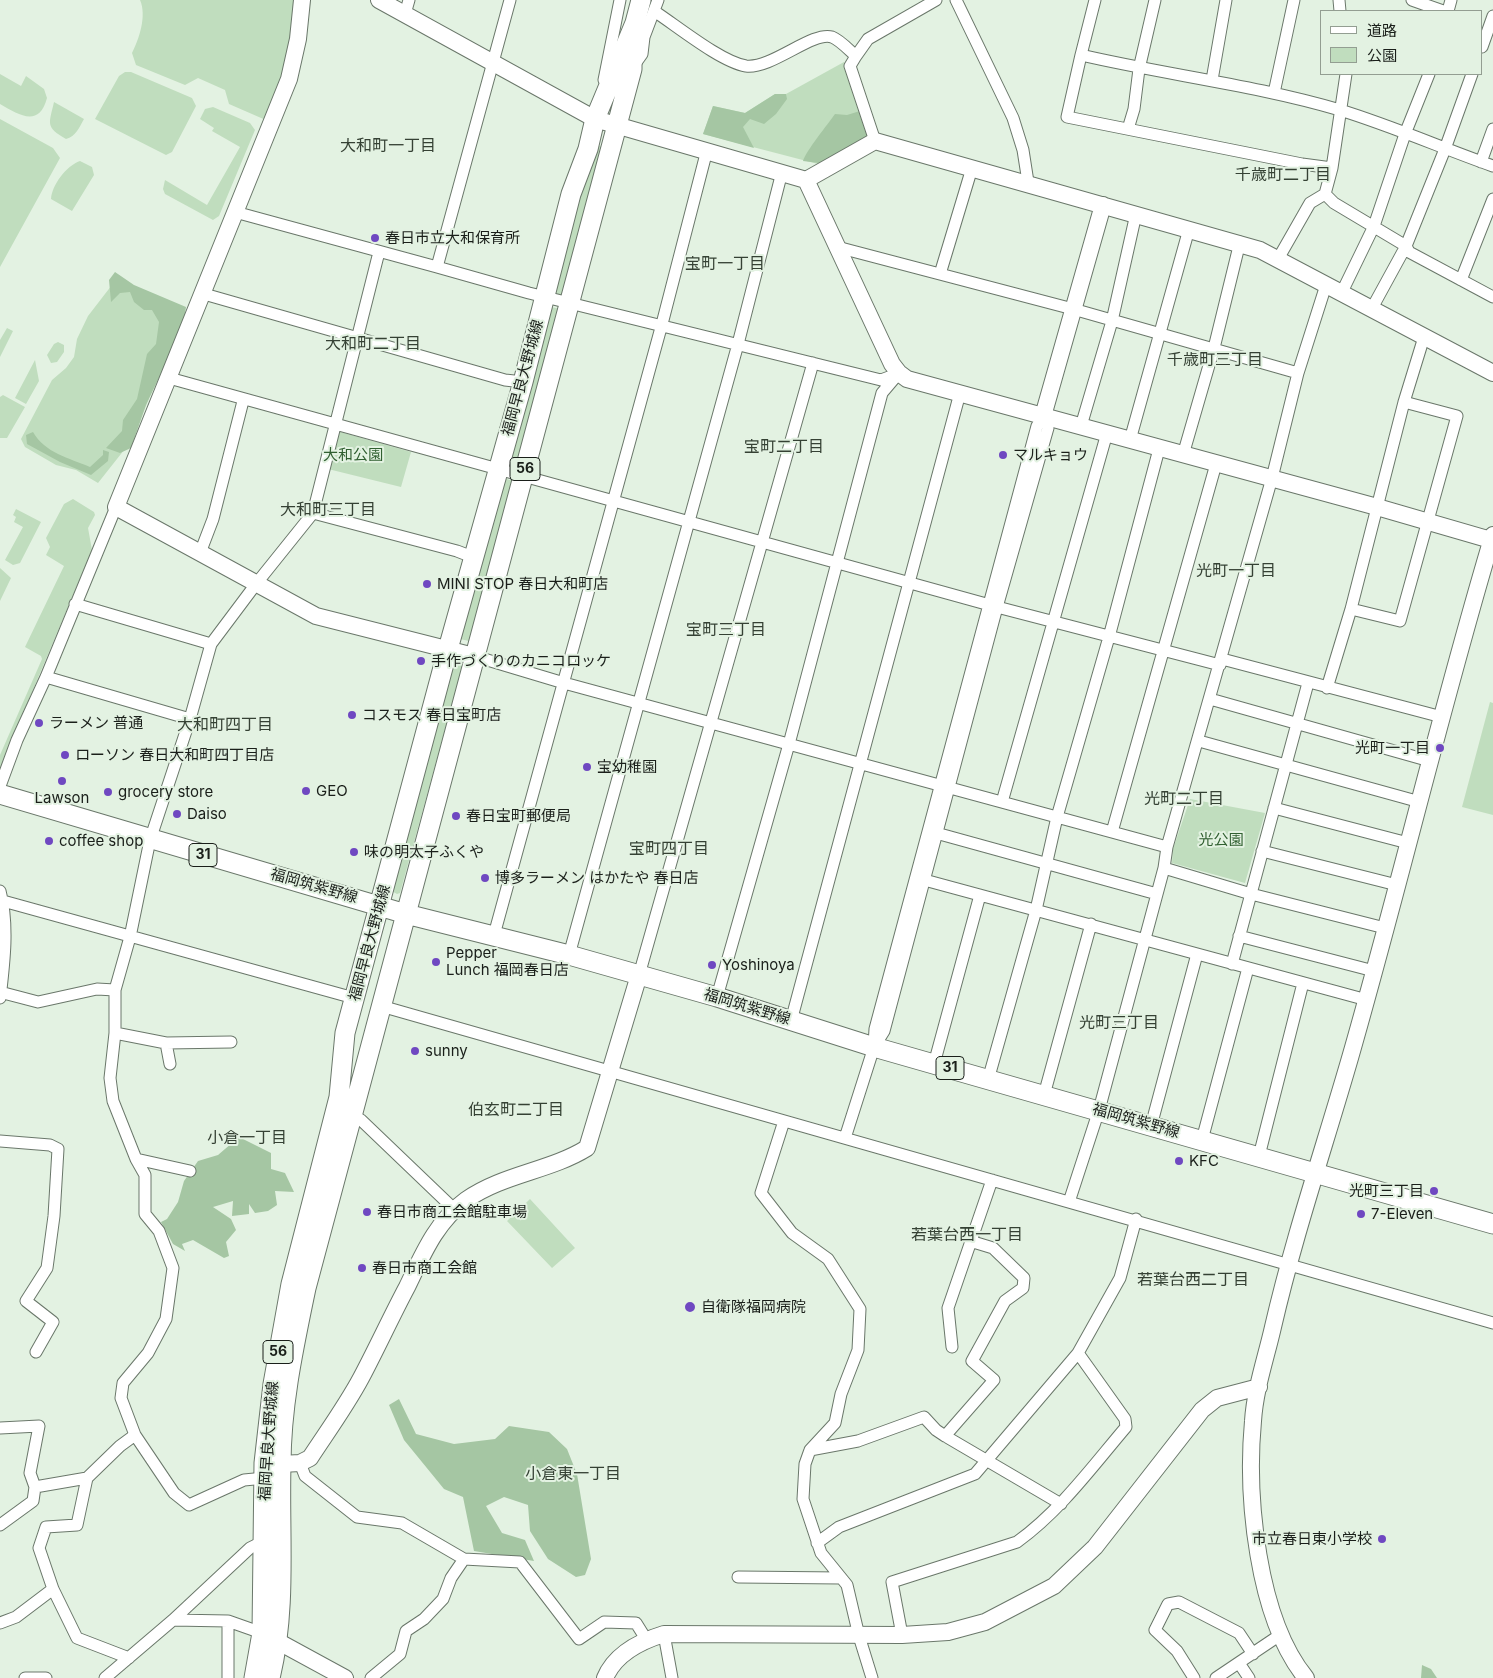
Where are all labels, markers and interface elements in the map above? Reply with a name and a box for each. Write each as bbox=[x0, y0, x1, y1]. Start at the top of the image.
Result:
legend bbox=[1320, 10, 1483, 75]
text: 道路 bbox=[1367, 21, 1397, 40]
text: 公園 bbox=[1367, 46, 1397, 65]
district label: 大和町一丁目 bbox=[340, 136, 436, 156]
district label: 千歳町二丁目 bbox=[1235, 165, 1331, 185]
place label: 春日市立大和保育所 bbox=[385, 229, 520, 247]
marker: 春日市立大和保育所 bbox=[369, 232, 381, 244]
district label: 宝町一丁目 bbox=[685, 254, 765, 274]
street label: 福岡早良大野城線 bbox=[499, 318, 547, 438]
district label: 大和町二丁目 bbox=[325, 334, 421, 354]
district label: 千歳町三丁目 bbox=[1167, 350, 1263, 370]
district label: 宝町二丁目 bbox=[744, 437, 824, 457]
park label: 大和公園 bbox=[323, 446, 383, 464]
place label: マルキョウ bbox=[1013, 446, 1088, 464]
marker: マルキョウ bbox=[997, 449, 1009, 461]
road number: 56 bbox=[510, 458, 540, 480]
district label: 大和町三丁目 bbox=[280, 500, 376, 520]
district label: 光町一丁目 bbox=[1196, 561, 1276, 581]
place label: MINI STOP 春日大和町店 bbox=[437, 575, 608, 593]
marker: MINI STOP 春日大和町店 bbox=[421, 578, 433, 590]
district label: 宝町三丁目 bbox=[686, 620, 766, 640]
place label: 手作づくりのカニコロッケ bbox=[431, 652, 611, 670]
marker: 手作づくりのカニコロッケ bbox=[415, 655, 427, 667]
place label: コスモス 春日宝町店 bbox=[362, 706, 501, 724]
marker: コスモス 春日宝町店 bbox=[346, 709, 358, 721]
place label: ラーメン 普通 bbox=[49, 714, 143, 732]
district label: 大和町四丁目 bbox=[177, 715, 273, 735]
marker: ラーメン 普通 bbox=[33, 717, 45, 729]
place label: 光町一丁目 bbox=[1355, 739, 1430, 757]
marker: 光町一丁目 bbox=[1434, 742, 1446, 754]
place label: ローソン 春日大和町四丁目店 bbox=[75, 746, 274, 764]
marker: ローソン 春日大和町四丁目店 bbox=[59, 749, 71, 761]
place label: 宝幼稚園 bbox=[597, 758, 657, 776]
marker: 宝幼稚園 bbox=[581, 761, 593, 773]
marker: Lawson bbox=[56, 775, 68, 787]
place label: GEO bbox=[316, 782, 348, 800]
place label: grocery store bbox=[118, 783, 213, 801]
marker: GEO bbox=[300, 785, 312, 797]
marker: grocery store bbox=[102, 786, 114, 798]
place label: Lawson bbox=[35, 789, 89, 807]
district label: 光町二丁目 bbox=[1144, 789, 1224, 809]
place label: Daiso bbox=[187, 805, 227, 823]
place label: 春日宝町郵便局 bbox=[466, 807, 571, 825]
marker: Daiso bbox=[171, 808, 183, 820]
marker: 春日宝町郵便局 bbox=[450, 810, 462, 822]
park label: 光公園 bbox=[1199, 831, 1243, 849]
place label: coffee shop bbox=[59, 832, 143, 850]
marker: coffee shop bbox=[43, 835, 55, 847]
district label: 宝町四丁目 bbox=[629, 839, 709, 859]
place label: 味の明太子ふくや bbox=[364, 843, 484, 861]
road number: 31 bbox=[189, 844, 217, 866]
marker: 味の明太子ふくや bbox=[348, 846, 360, 858]
street label: 福岡筑紫野線 bbox=[268, 865, 360, 907]
place label: 博多ラーメン はかたや 春日店 bbox=[495, 869, 698, 887]
marker: 博多ラーメン はかたや 春日店 bbox=[479, 872, 491, 884]
street label: 福岡早良大野城線 bbox=[346, 883, 394, 1003]
place label: Pepper Lunch 福岡春日店 bbox=[446, 944, 569, 979]
marker: Pepper Lunch 福岡春日店 bbox=[430, 956, 442, 968]
place label: Yoshinoya bbox=[722, 956, 795, 974]
marker: Yoshinoya bbox=[706, 959, 718, 971]
street label: 福岡筑紫野線 bbox=[701, 985, 793, 1029]
district label: 光町三丁目 bbox=[1079, 1013, 1159, 1033]
place label: sunny bbox=[425, 1042, 468, 1060]
marker: sunny bbox=[409, 1045, 421, 1057]
road number: 31 bbox=[936, 1056, 964, 1080]
district label: 伯玄町二丁目 bbox=[468, 1100, 564, 1120]
street label: 福岡筑紫野線 bbox=[1090, 1100, 1182, 1142]
district label: 小倉一丁目 bbox=[207, 1128, 287, 1148]
place label: KFC bbox=[1189, 1152, 1219, 1170]
marker: KFC bbox=[1173, 1155, 1185, 1167]
place label: 光町三丁目 bbox=[1349, 1182, 1424, 1200]
marker: 光町三丁目 bbox=[1428, 1185, 1440, 1197]
place label: 春日市商工会館駐車場 bbox=[377, 1203, 527, 1221]
place label: 7-Eleven bbox=[1371, 1205, 1433, 1223]
marker: 春日市商工会館駐車場 bbox=[361, 1206, 373, 1218]
marker: 7-Eleven bbox=[1355, 1208, 1367, 1220]
district label: 若葉台西一丁目 bbox=[911, 1225, 1023, 1245]
place label: 春日市商工会館 bbox=[372, 1259, 477, 1277]
marker: 春日市商工会館 bbox=[356, 1262, 368, 1274]
district label: 若葉台西二丁目 bbox=[1137, 1270, 1249, 1290]
place label: 自衛隊福岡病院 bbox=[701, 1298, 806, 1316]
marker: 自衛隊福岡病院 bbox=[683, 1300, 697, 1314]
road number: 56 bbox=[263, 1340, 293, 1364]
street label: 福岡早良大野城線 bbox=[256, 1381, 282, 1501]
district label: 小倉東一丁目 bbox=[525, 1464, 621, 1484]
place label: 市立春日東小学校 bbox=[1252, 1530, 1372, 1548]
marker: 市立春日東小学校 bbox=[1376, 1533, 1388, 1545]

